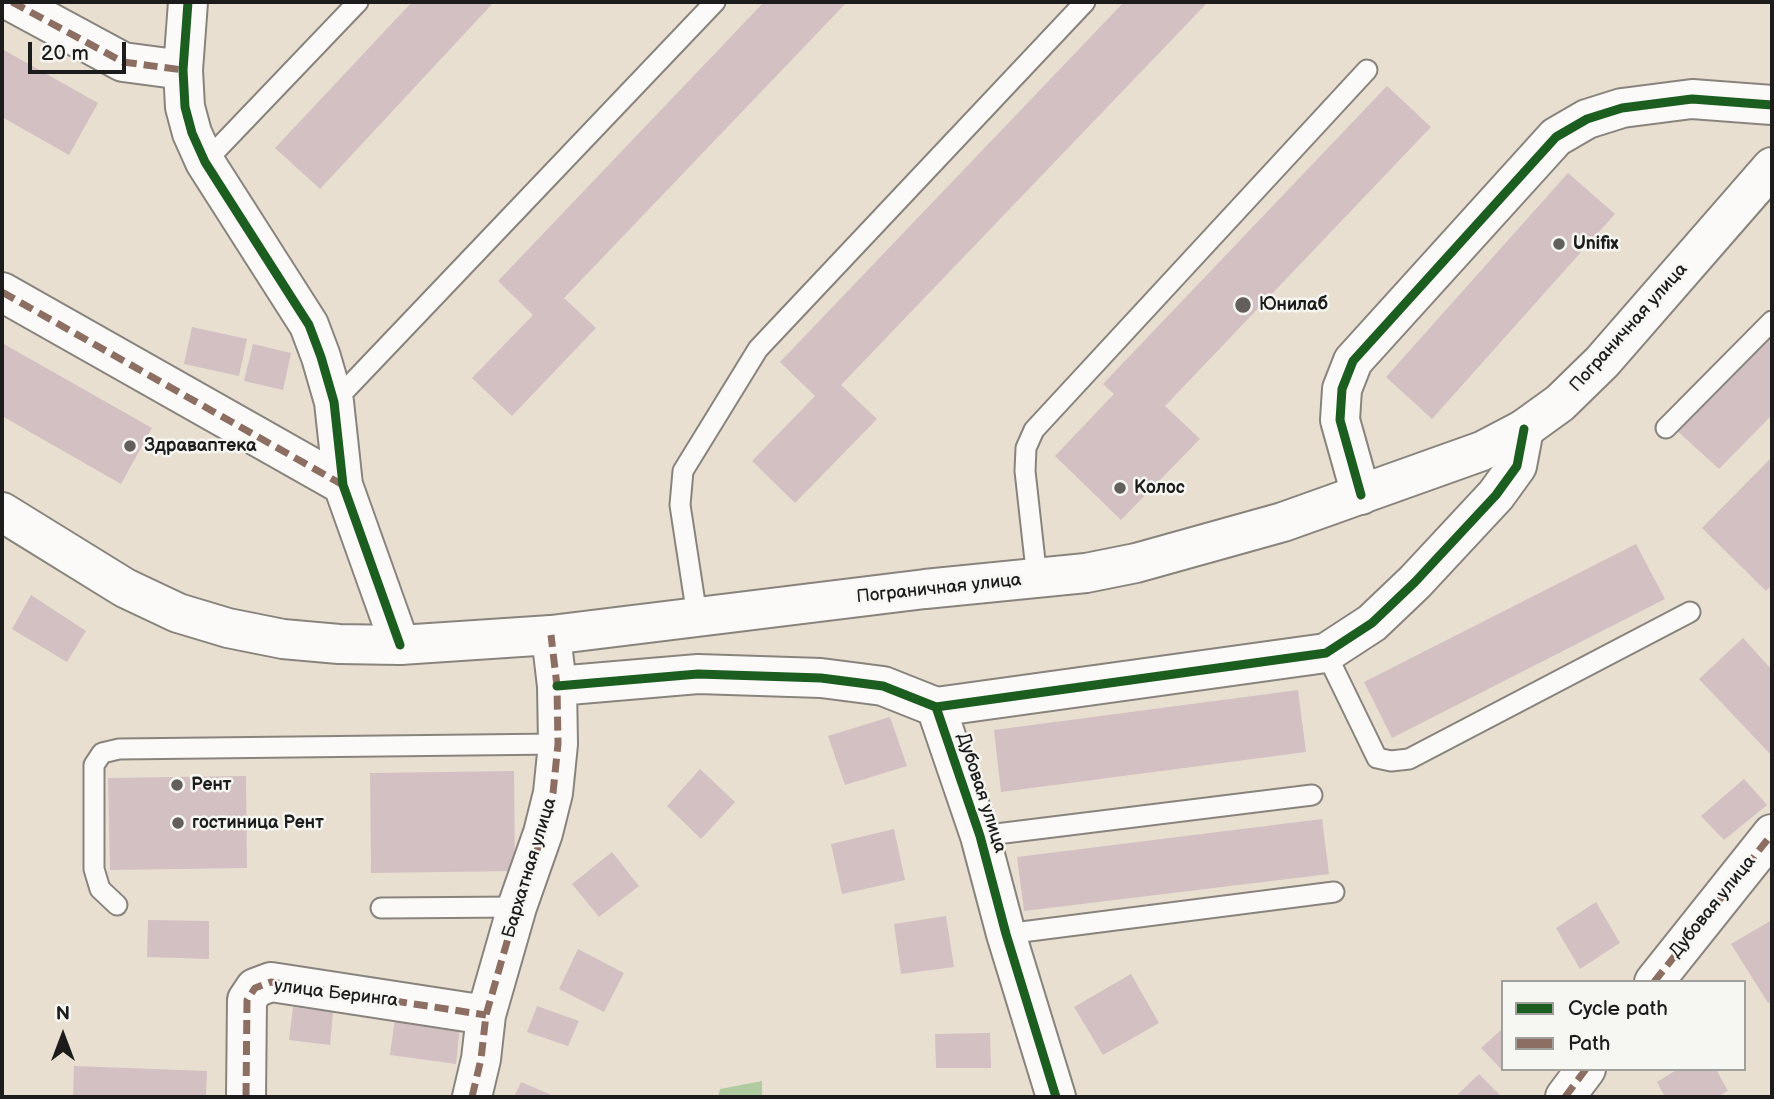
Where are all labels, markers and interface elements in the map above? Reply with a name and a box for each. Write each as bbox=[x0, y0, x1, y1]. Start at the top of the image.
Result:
scale bar bbox=[32, 28, 130, 72]
text: 20 m bbox=[41, 41, 89, 66]
place label: Unifix bbox=[1573, 233, 1619, 255]
marker: Unifix bbox=[1551, 236, 1567, 252]
street label: Пограничная улица bbox=[1566, 259, 1692, 397]
place label: Юнилаб bbox=[1259, 294, 1328, 316]
marker: Юнилаб bbox=[1233, 295, 1253, 315]
place label: Здраваптека bbox=[144, 435, 256, 457]
marker: Здраваптека bbox=[122, 438, 138, 454]
place label: Колос bbox=[1134, 477, 1185, 499]
marker: Колос bbox=[1112, 480, 1128, 496]
street label: Пограничная улица bbox=[855, 570, 1023, 608]
street label: Дубовая улица bbox=[951, 730, 1011, 856]
place label: Рент bbox=[191, 774, 231, 796]
marker: Рент bbox=[169, 777, 185, 793]
street label: Бархатная улица bbox=[498, 795, 562, 941]
place label: гостиница Рент bbox=[192, 812, 324, 834]
marker: гостиница Рент bbox=[170, 815, 186, 831]
street label: Дубовая улица bbox=[1665, 852, 1761, 962]
street label: улица Беринга bbox=[273, 976, 399, 1012]
legend bbox=[1501, 980, 1746, 1071]
text: Cycle path bbox=[1568, 996, 1668, 1021]
north arrow bbox=[28, 1001, 98, 1071]
text: N bbox=[56, 1003, 70, 1026]
text: Path bbox=[1568, 1031, 1610, 1056]

